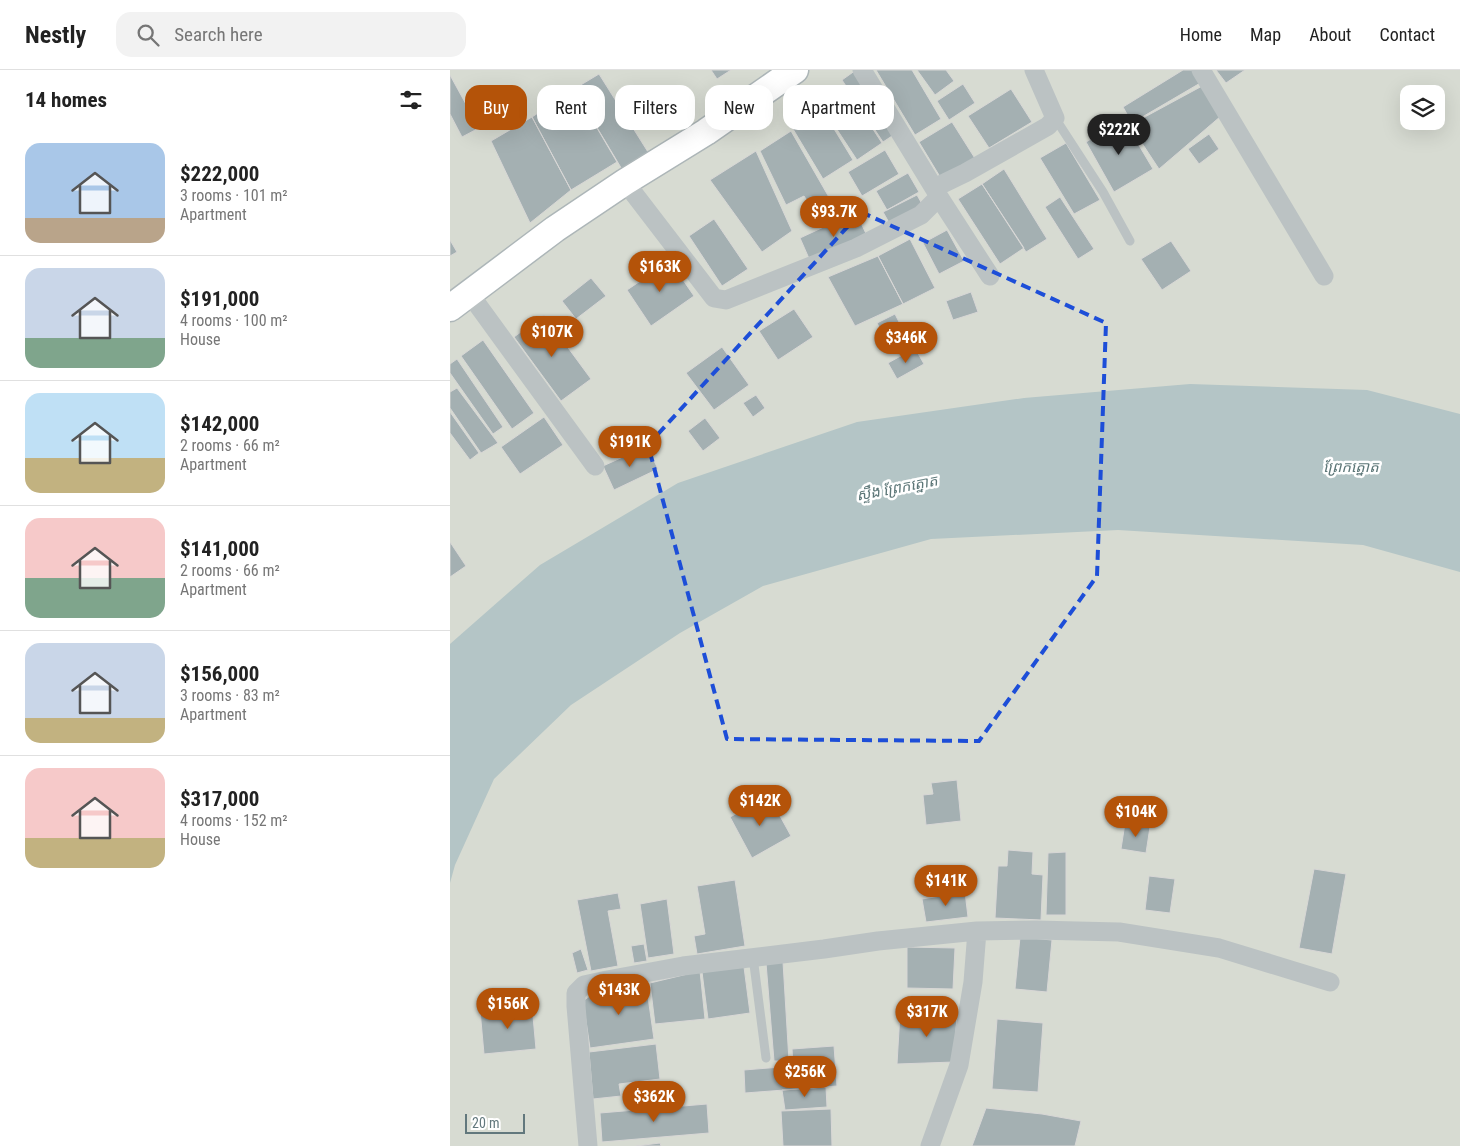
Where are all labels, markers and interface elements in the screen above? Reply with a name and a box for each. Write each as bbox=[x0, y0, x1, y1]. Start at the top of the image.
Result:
search box bbox=[116, 12, 466, 57]
text: Nestly bbox=[25, 21, 86, 49]
icon: search bbox=[134, 21, 162, 49]
text: Search here bbox=[174, 23, 263, 46]
text: Home bbox=[1180, 24, 1222, 45]
text: Map bbox=[1250, 24, 1281, 45]
text: About bbox=[1309, 24, 1351, 45]
text: Contact bbox=[1379, 24, 1435, 45]
chip: Buy bbox=[465, 85, 527, 130]
chip: Rent bbox=[537, 85, 605, 130]
chip: Filters bbox=[615, 85, 695, 130]
chip: New bbox=[705, 85, 773, 130]
chip: Apartment bbox=[783, 85, 894, 130]
map controls bbox=[1400, 85, 1445, 130]
button: layers bbox=[1400, 85, 1445, 130]
icon: filters bbox=[397, 86, 425, 114]
text: 14 homes bbox=[25, 88, 107, 112]
pin: $222K bbox=[1084, 114, 1154, 156]
text: $222K bbox=[1098, 120, 1140, 139]
text: $222,000 bbox=[180, 162, 259, 186]
icon: home bbox=[65, 163, 125, 223]
text: 3 rooms · 101 m² bbox=[180, 186, 288, 205]
pin: $93.7K bbox=[793, 196, 875, 238]
text: $93.7K bbox=[811, 202, 857, 221]
text: Apartment bbox=[180, 205, 247, 224]
pin: $163K bbox=[625, 250, 695, 293]
text: $163K bbox=[639, 257, 681, 276]
text: $191,000 bbox=[180, 287, 259, 311]
icon: home bbox=[65, 288, 125, 348]
text: 4 rooms · 100 m² bbox=[180, 311, 288, 330]
pin: $107K bbox=[517, 316, 587, 358]
text: $107K bbox=[531, 322, 573, 341]
pin: $346K bbox=[871, 322, 941, 364]
text: $346K bbox=[885, 328, 927, 347]
text: House bbox=[180, 330, 220, 349]
text: $142,000 bbox=[180, 412, 259, 436]
icon: home bbox=[65, 413, 125, 473]
pin: $191K bbox=[595, 426, 665, 468]
text: $191K bbox=[609, 432, 651, 451]
text: 2 rooms · 66 m² bbox=[180, 436, 280, 455]
text: Apartment bbox=[180, 455, 247, 474]
water label: ព្រែកត្នោត bbox=[1323, 458, 1380, 476]
water label: ស្ទឹង ព្រែកត្នោត bbox=[855, 471, 941, 505]
text: $141,000 bbox=[180, 537, 259, 561]
icon: home bbox=[65, 538, 125, 598]
text: 2 rooms · 66 m² bbox=[180, 561, 280, 580]
text: Apartment bbox=[180, 580, 247, 599]
text: $156,000 bbox=[180, 662, 259, 686]
icon: home bbox=[65, 663, 125, 723]
text: 3 rooms · 83 m² bbox=[180, 686, 280, 705]
text: Apartment bbox=[180, 705, 247, 724]
pin: $142K bbox=[725, 784, 795, 827]
text: $317,000 bbox=[180, 787, 259, 811]
icon: home bbox=[65, 788, 125, 848]
text: $142K bbox=[739, 791, 781, 810]
pin: $104K bbox=[1101, 796, 1171, 838]
text: $104K bbox=[1115, 802, 1157, 821]
text: 4 rooms · 152 m² bbox=[180, 811, 288, 830]
text: House bbox=[180, 830, 220, 849]
pin: $141K bbox=[911, 864, 981, 907]
text: $141K bbox=[925, 871, 967, 890]
pin: $143K bbox=[584, 974, 654, 1016]
text: $143K bbox=[598, 980, 640, 999]
pin: $156K bbox=[473, 988, 543, 1030]
text: $156K bbox=[487, 994, 529, 1013]
pin: $317K bbox=[892, 996, 962, 1038]
text: $317K bbox=[906, 1002, 948, 1021]
pin: $256K bbox=[770, 1056, 840, 1098]
text: $256K bbox=[784, 1062, 826, 1081]
pin: $362K bbox=[619, 1080, 689, 1123]
text: $362K bbox=[633, 1087, 675, 1106]
scale bar bbox=[465, 1111, 525, 1134]
text: 20 m bbox=[472, 1115, 500, 1131]

